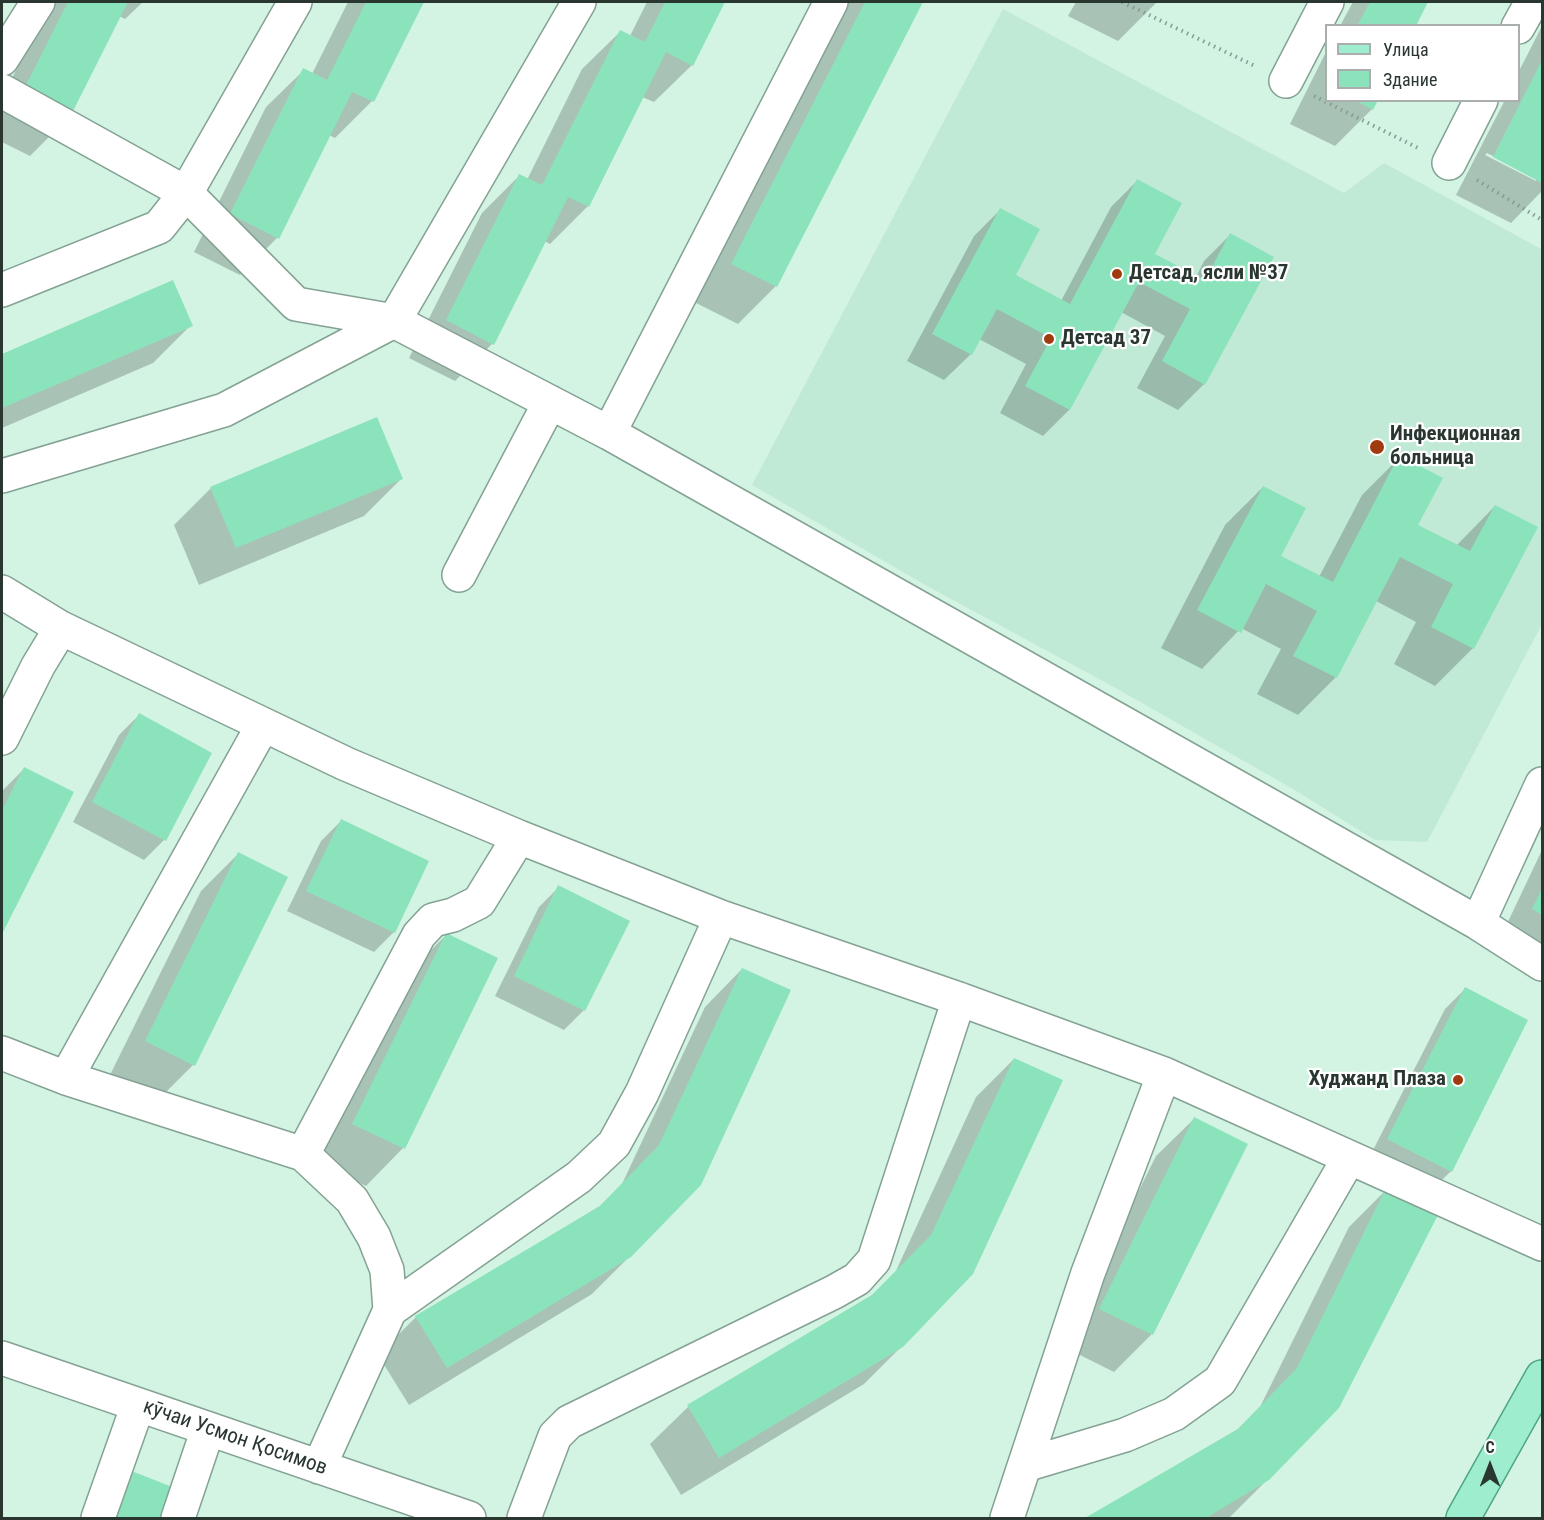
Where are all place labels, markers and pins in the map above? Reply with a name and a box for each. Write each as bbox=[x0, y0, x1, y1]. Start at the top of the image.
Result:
place label: Детсад, ясли №37 bbox=[1129, 261, 1288, 287]
marker: Детсад, ясли №37 bbox=[1110, 267, 1124, 281]
place label: Детсад 37 bbox=[1061, 326, 1151, 352]
marker: Детсад 37 bbox=[1042, 332, 1056, 346]
place label: Инфекционная больница bbox=[1390, 422, 1521, 472]
marker: Инфекционная больница bbox=[1368, 438, 1386, 456]
place label: Худжанд Плаза bbox=[1308, 1067, 1446, 1093]
marker: Худжанд Плаза bbox=[1451, 1073, 1465, 1087]

